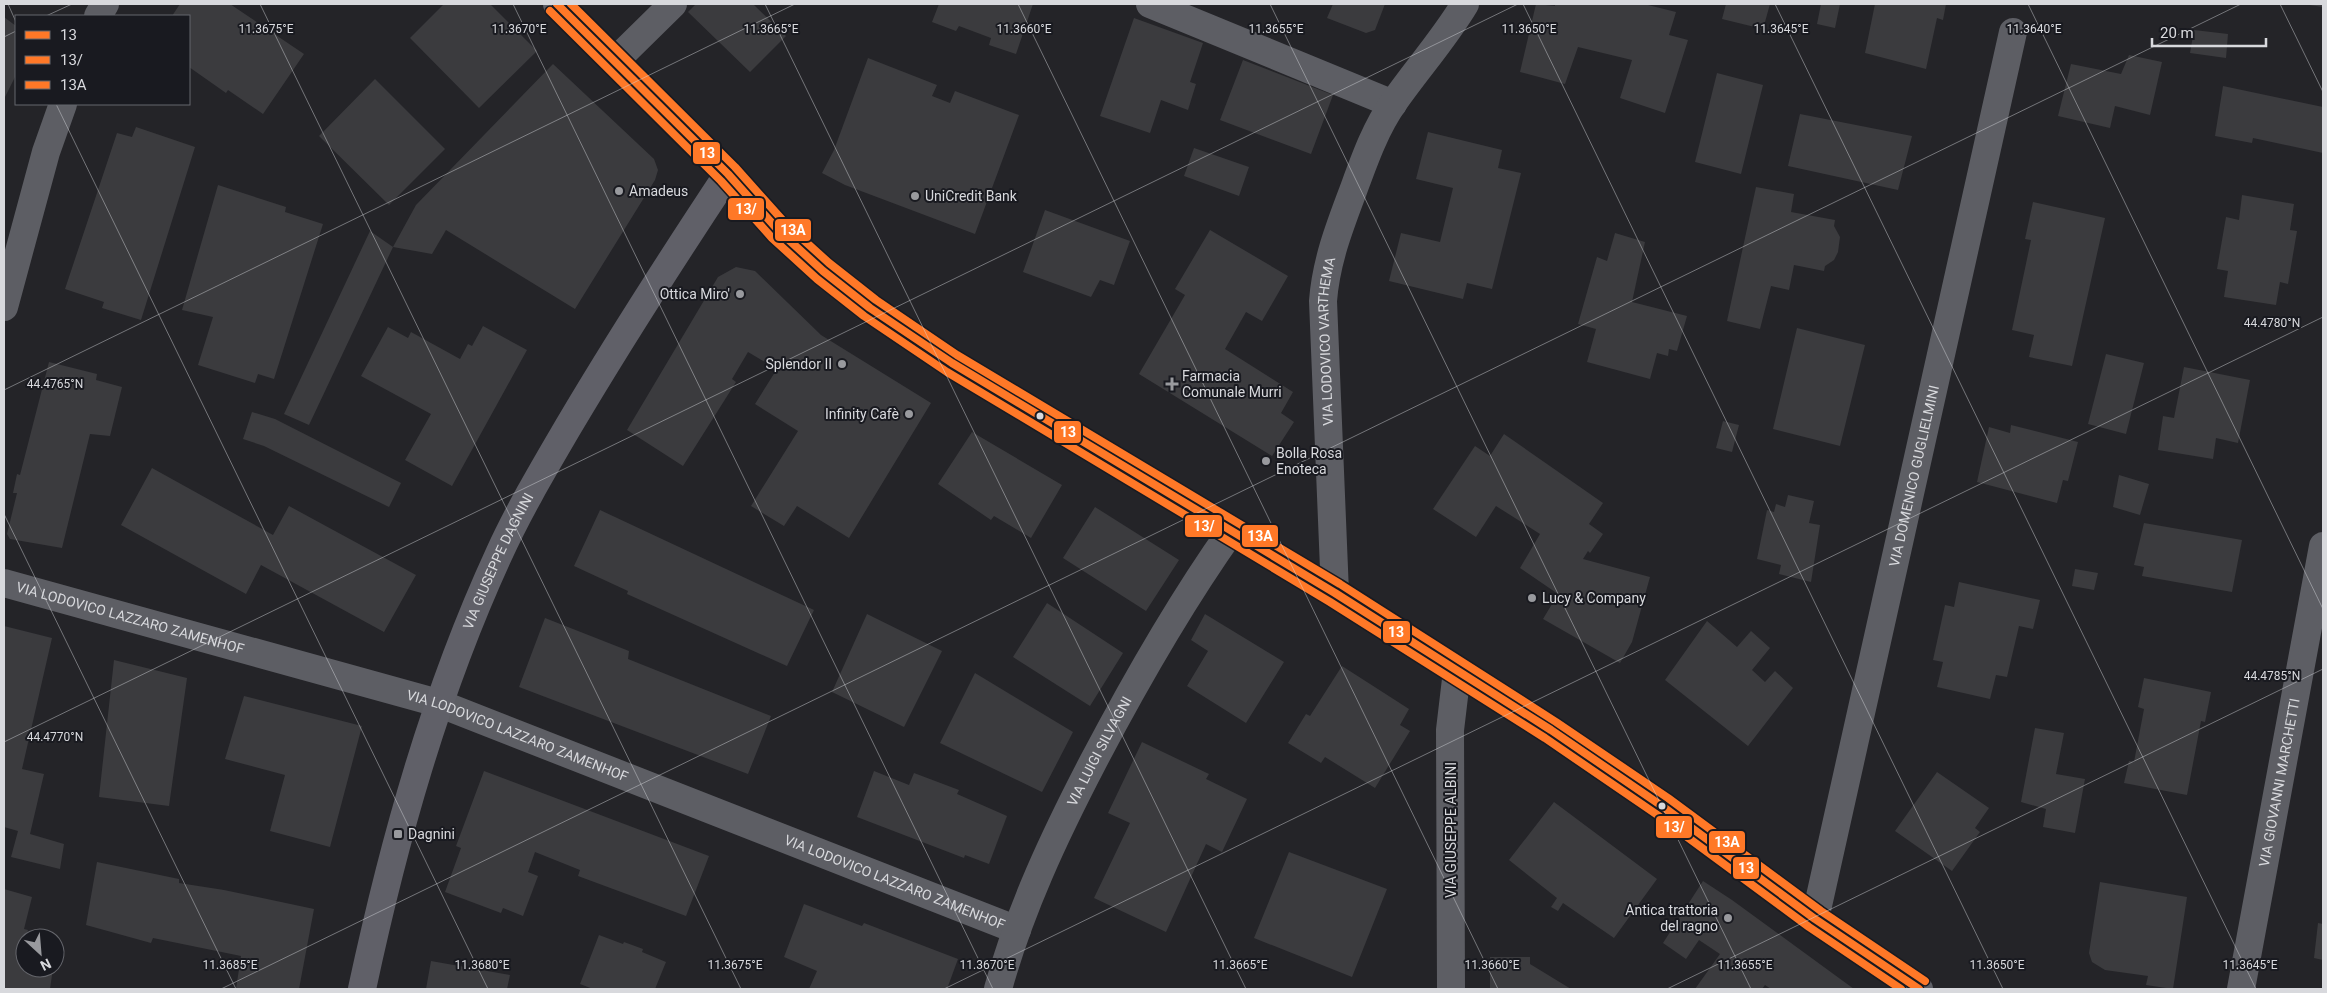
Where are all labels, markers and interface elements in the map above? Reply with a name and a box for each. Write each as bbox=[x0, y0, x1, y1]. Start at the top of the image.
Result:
legend bbox=[15, 15, 190, 105]
scale bar bbox=[2152, 15, 2266, 47]
text: 11.3675°E bbox=[239, 22, 294, 36]
text: 11.3670°E bbox=[492, 22, 547, 36]
text: 11.3665°E bbox=[744, 22, 799, 36]
text: 11.3660°E bbox=[997, 22, 1052, 36]
text: 11.3655°E bbox=[1249, 22, 1304, 36]
text: 11.3650°E bbox=[1502, 22, 1557, 36]
text: 11.3645°E bbox=[1754, 22, 1809, 36]
text: 11.3640°E bbox=[2007, 22, 2062, 36]
text: 20 m bbox=[2160, 24, 2194, 42]
text: 13 bbox=[60, 26, 77, 44]
text: 13/ bbox=[60, 51, 83, 69]
text: 13A bbox=[60, 76, 87, 94]
line badge: 13 bbox=[692, 141, 721, 165]
text: 13 bbox=[699, 145, 715, 161]
place label: Amadeus bbox=[629, 183, 688, 199]
marker: Amadeus bbox=[613, 185, 625, 197]
place label: UniCredit Bank bbox=[925, 188, 1018, 204]
marker: UniCredit Bank bbox=[909, 190, 921, 202]
line badge: 13/ bbox=[727, 197, 765, 221]
text: 13/ bbox=[735, 201, 757, 217]
line badge: 13A bbox=[774, 218, 812, 242]
text: 13A bbox=[780, 222, 806, 238]
street label: VIA LODOVICO VARTHEMA bbox=[1315, 255, 1338, 426]
place label: Ottica Miro' bbox=[660, 286, 730, 302]
marker: Ottica Miro' bbox=[734, 288, 746, 300]
text: 44.4780°N bbox=[2244, 316, 2300, 330]
place label: Splendor II bbox=[766, 356, 832, 372]
marker: Splendor II bbox=[836, 358, 848, 370]
place label: Farmacia Comunale Murri bbox=[1182, 368, 1282, 400]
text: 44.4765°N bbox=[27, 377, 83, 391]
marker: Farmacia Comunale Murri bbox=[1166, 378, 1178, 390]
street label: VIA DOMENICO GUGLIELMINI bbox=[1886, 384, 1942, 568]
place label: Infinity Cafè bbox=[825, 406, 899, 422]
marker: Infinity Cafè bbox=[903, 408, 915, 420]
unlabelled marker bbox=[1035, 411, 1045, 421]
line badge: 13 bbox=[1053, 420, 1082, 444]
text: 13 bbox=[1060, 424, 1076, 440]
place label: Bolla Rosa Enoteca bbox=[1276, 445, 1342, 477]
marker: Bolla Rosa Enoteca bbox=[1260, 455, 1272, 467]
street label: VIA GIUSEPPE DAGNINI bbox=[460, 490, 536, 632]
line badge: 13/ bbox=[1184, 514, 1223, 538]
text: 13/ bbox=[1193, 518, 1215, 534]
line badge: 13A bbox=[1241, 524, 1279, 548]
text: 13A bbox=[1247, 528, 1273, 544]
street label: VIA LODOVICO LAZZARO ZAMENHOF bbox=[15, 579, 246, 657]
place label: Lucy & Company bbox=[1542, 590, 1646, 606]
marker: Lucy & Company bbox=[1526, 592, 1538, 604]
line badge: 13 bbox=[1382, 620, 1411, 644]
text: 13 bbox=[1388, 624, 1404, 640]
text: 44.4785°N bbox=[2244, 669, 2300, 683]
street label: VIA LODOVICO LAZZARO ZAMENHOF bbox=[405, 687, 631, 785]
street label: VIA LUIGI SILVAGNI bbox=[1064, 694, 1135, 809]
street label: VIA GIOVANNI MARCHETTI bbox=[2256, 697, 2303, 868]
text: 44.4770°N bbox=[27, 730, 83, 744]
street label: VIA GIUSEPPE ALBINI bbox=[1443, 762, 1459, 898]
unlabelled marker bbox=[1657, 801, 1667, 811]
line badge: 13/ bbox=[1655, 815, 1693, 839]
text: 13/ bbox=[1663, 819, 1685, 835]
place label: Dagnini bbox=[408, 826, 455, 842]
marker: Dagnini bbox=[392, 828, 404, 840]
line badge: 13A bbox=[1708, 830, 1746, 854]
street label: VIA LODOVICO LAZZARO ZAMENHOF bbox=[782, 832, 1008, 933]
text: 13A bbox=[1714, 834, 1740, 850]
line badge: 13 bbox=[1732, 856, 1760, 880]
text: 13 bbox=[1738, 860, 1754, 876]
place label: Antica trattoria del ragno bbox=[1625, 902, 1718, 934]
marker: Antica trattoria del ragno bbox=[1722, 912, 1734, 924]
north arrow bbox=[15, 928, 65, 978]
text: N bbox=[38, 955, 54, 974]
text: 11.3685°E bbox=[203, 958, 258, 972]
text: 11.3680°E bbox=[455, 958, 510, 972]
text: 11.3675°E bbox=[708, 958, 763, 972]
text: 11.3670°E bbox=[960, 958, 1015, 972]
text: 11.3665°E bbox=[1213, 958, 1268, 972]
text: 11.3660°E bbox=[1465, 958, 1520, 972]
text: 11.3655°E bbox=[1718, 958, 1773, 972]
text: 11.3650°E bbox=[1970, 958, 2025, 972]
text: 11.3645°E bbox=[2223, 958, 2278, 972]

